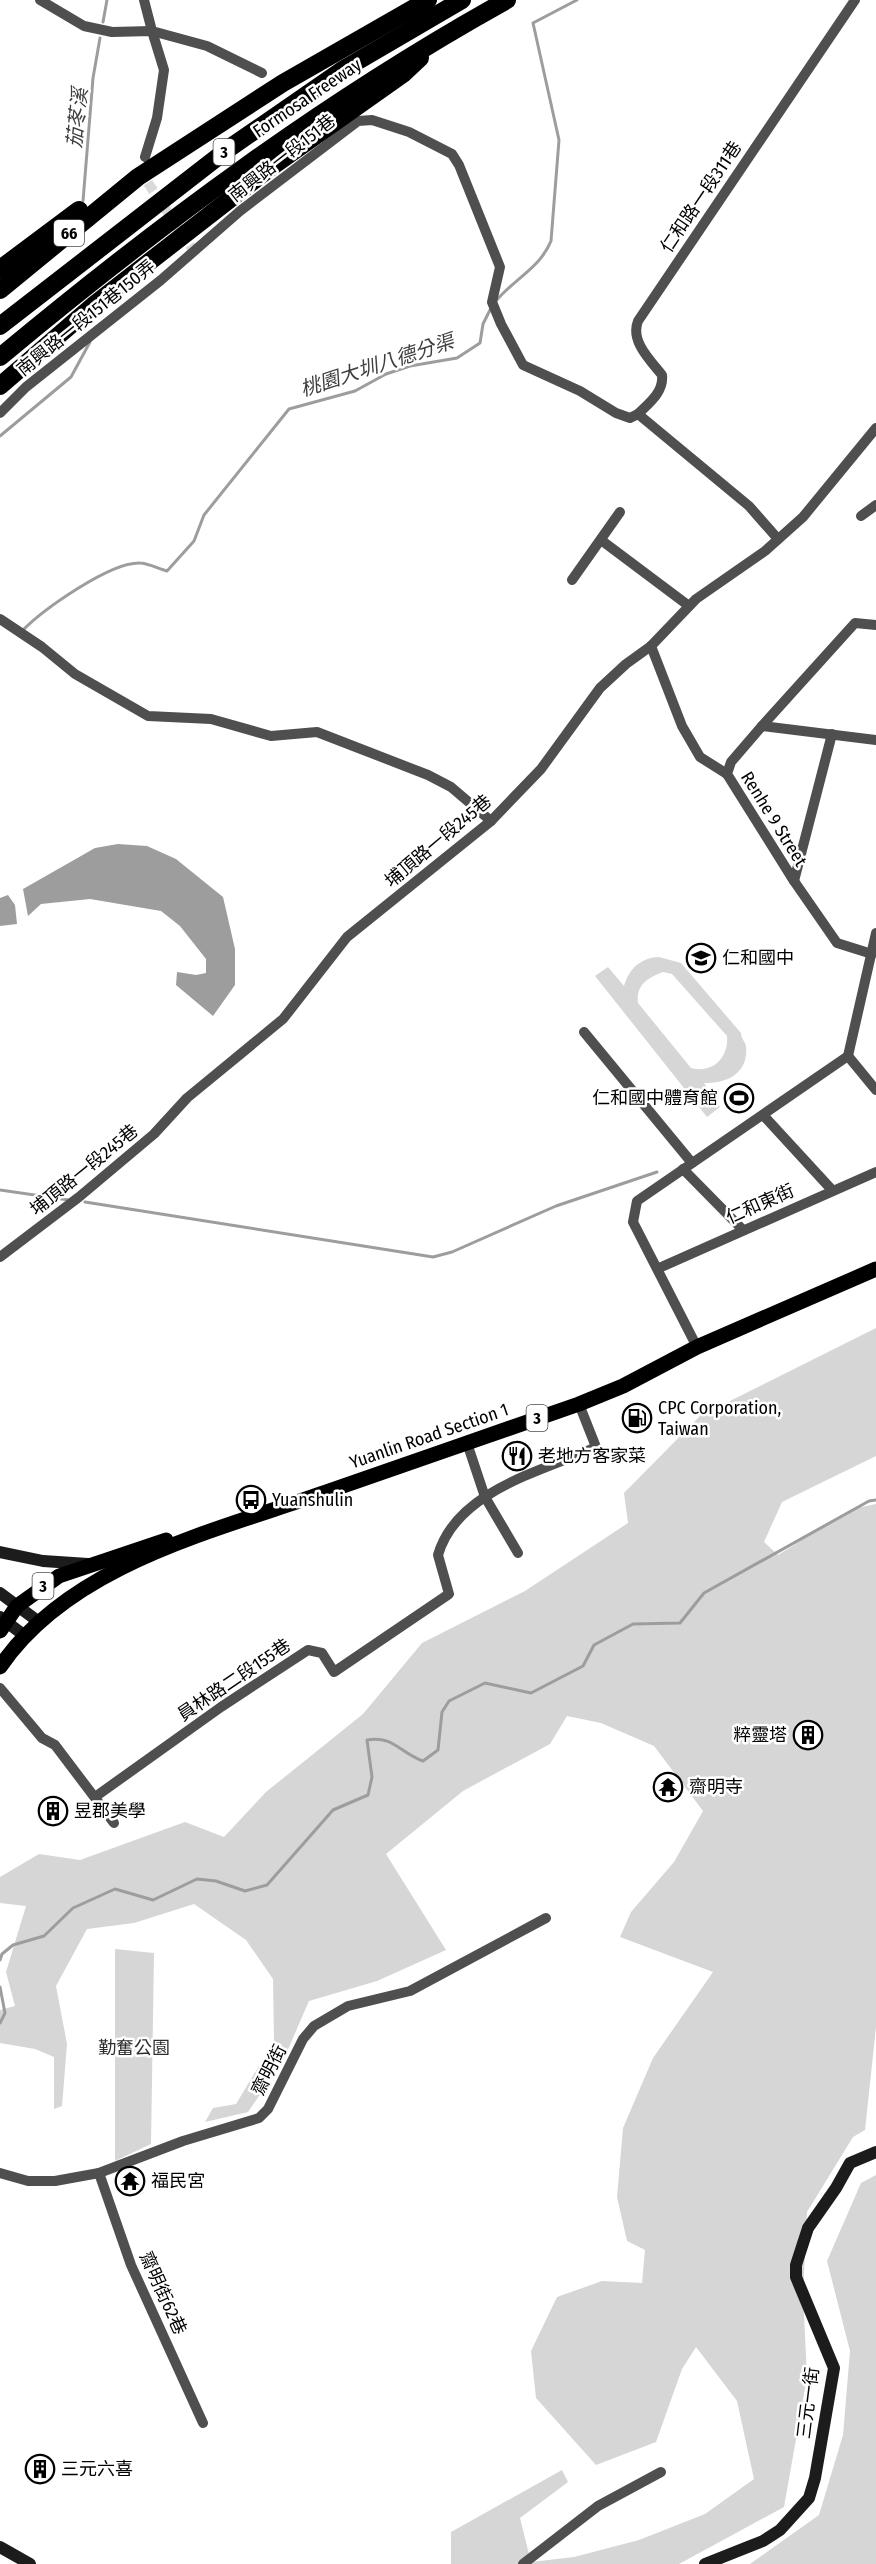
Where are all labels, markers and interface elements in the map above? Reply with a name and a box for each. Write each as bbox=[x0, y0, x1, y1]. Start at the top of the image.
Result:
street label: Formosa Freeway bbox=[249, 54, 365, 142]
water label: 茄苳溪 bbox=[62, 84, 92, 149]
street label: 南興路一段151巷 bbox=[224, 109, 340, 207]
street label: 仁和路一段311巷 bbox=[656, 137, 746, 257]
road number: 3 bbox=[214, 139, 234, 165]
road number: 66 bbox=[54, 220, 84, 246]
street label: 南興路一段151巷150弄 bbox=[12, 255, 160, 381]
water label: 桃園大圳八德分渠 bbox=[297, 328, 460, 401]
street label: Renhe 9 Street bbox=[736, 767, 812, 871]
street label: 埔頂路一段245巷 bbox=[380, 790, 496, 892]
school or university icon: 仁和國中 bbox=[685, 942, 717, 974]
place label: 仁和國中 bbox=[722, 947, 794, 969]
sports icon: 仁和國中體育館 bbox=[723, 1082, 755, 1114]
place label: 仁和國中體育館 bbox=[592, 1087, 718, 1109]
street label: 埔頂路一段245巷 bbox=[26, 1120, 142, 1220]
street label: 仁和東街 bbox=[723, 1179, 797, 1229]
place label: CPC Corporation, Taiwan bbox=[658, 1397, 781, 1440]
street label: Yuanlin Road Section 1 bbox=[347, 1398, 511, 1474]
fuel station icon: CPC Corporation, Taiwan bbox=[621, 1402, 653, 1434]
road number: 3 bbox=[526, 1405, 548, 1431]
restaurant icon: 老地方客家菜 bbox=[501, 1440, 533, 1472]
place label: 老地方客家菜 bbox=[538, 1445, 646, 1467]
bus stop icon: Yuanshulin bbox=[235, 1484, 267, 1516]
place label: Yuanshulin bbox=[272, 1489, 353, 1511]
road number: 3 bbox=[32, 1573, 54, 1599]
street label: 員林路二段155巷 bbox=[173, 1634, 295, 1726]
building icon: 粹靈塔 bbox=[792, 1719, 824, 1751]
place label: 粹靈塔 bbox=[733, 1724, 787, 1746]
temple icon: 齋明寺 bbox=[652, 1771, 684, 1803]
place label: 齋明寺 bbox=[689, 1776, 743, 1798]
building icon: 昱郡美學 bbox=[37, 1795, 69, 1827]
place label: 昱郡美學 bbox=[74, 1800, 146, 1822]
park label: 勤奮公園 bbox=[98, 2037, 170, 2059]
street label: 齋明街 bbox=[247, 2041, 291, 2099]
temple icon: 福民宮 bbox=[114, 2165, 146, 2197]
place label: 福民宮 bbox=[151, 2170, 205, 2192]
street label: 齋明街62巷 bbox=[135, 2248, 191, 2338]
street label: 三元一街 bbox=[793, 2366, 823, 2440]
building icon: 三元六喜 bbox=[24, 2453, 56, 2485]
place label: 三元六喜 bbox=[61, 2458, 133, 2480]

